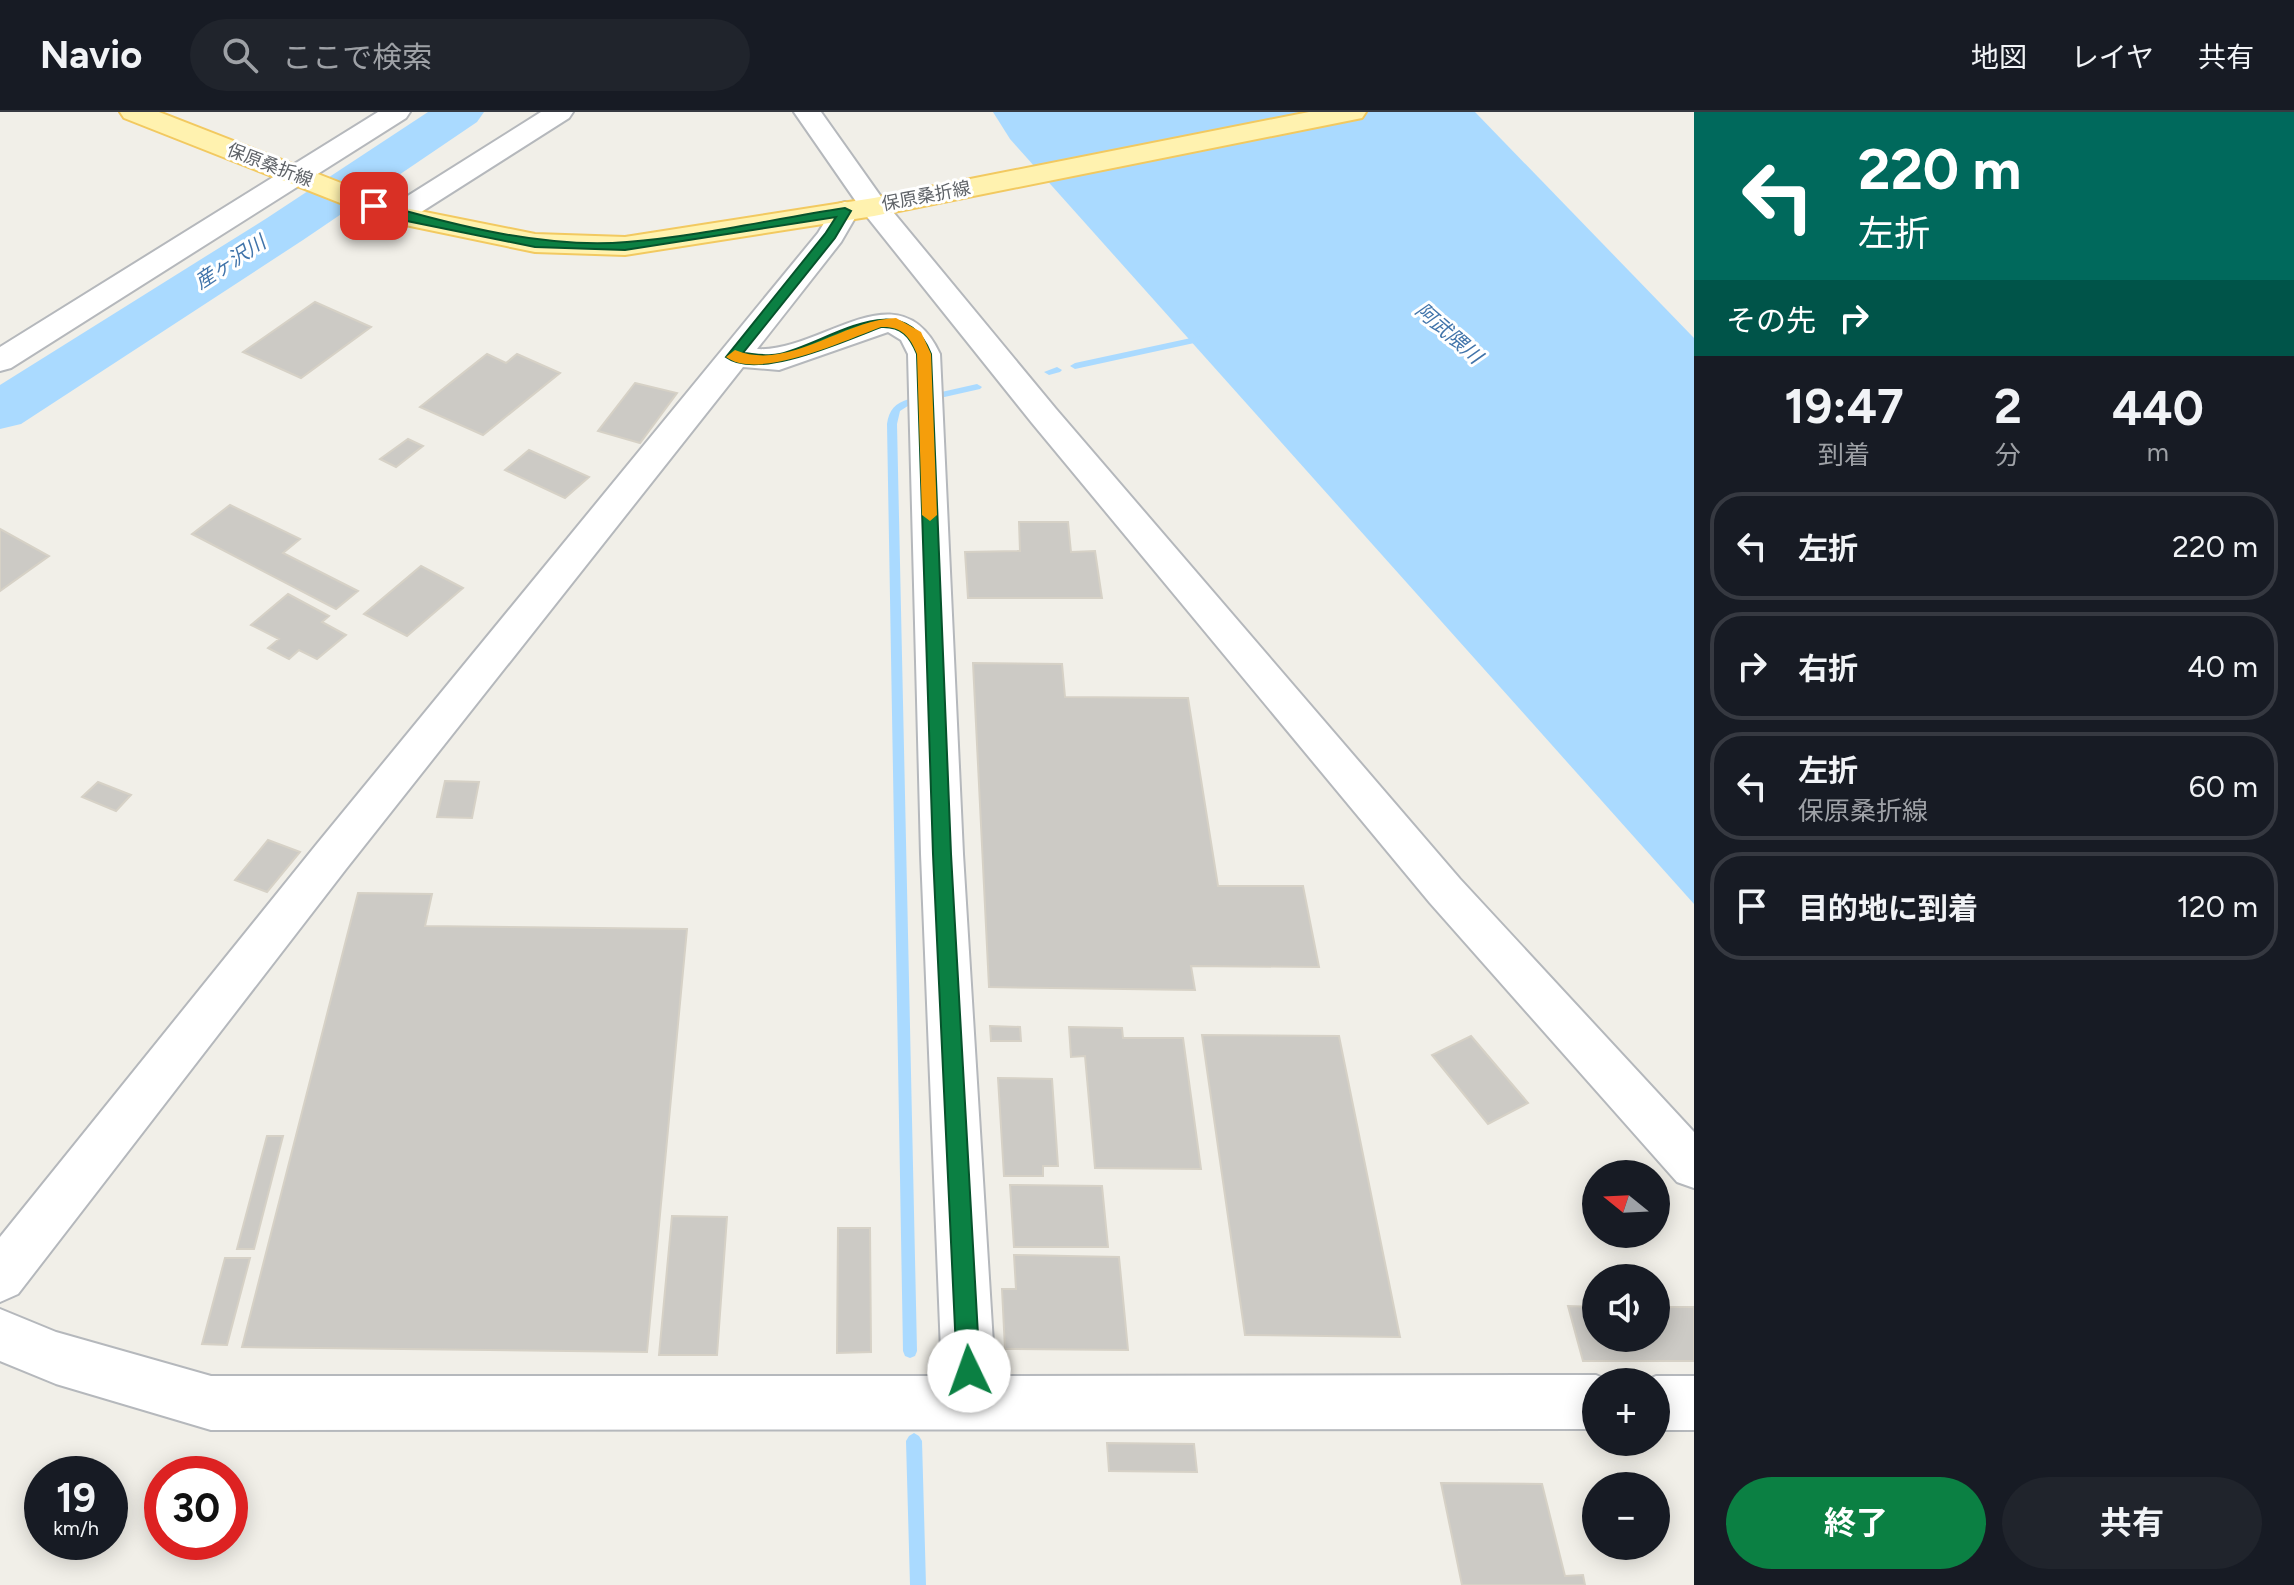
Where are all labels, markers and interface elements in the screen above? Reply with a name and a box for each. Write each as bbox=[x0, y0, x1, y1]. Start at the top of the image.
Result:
search box bbox=[190, 19, 750, 91]
text: Navio bbox=[40, 32, 142, 78]
icon: search bbox=[218, 33, 262, 77]
text: ここで検索 bbox=[282, 39, 432, 76]
text: 地図 bbox=[1971, 40, 2027, 74]
text: レイヤ bbox=[2071, 40, 2154, 74]
text: 共有 bbox=[2198, 40, 2254, 74]
text: 220 m bbox=[1858, 136, 2021, 203]
street label: 保原桑折線 bbox=[224, 139, 316, 191]
icon: left bbox=[1726, 144, 1830, 248]
pin bbox=[340, 172, 408, 240]
street label: 保原桑折線 bbox=[880, 177, 972, 215]
icon: arrive bbox=[352, 184, 396, 228]
text: 左折 bbox=[1858, 212, 1930, 255]
water label: 産ヶ沢川 bbox=[190, 229, 272, 294]
icon: right bbox=[1832, 296, 1876, 340]
water label: 阿武隈川 bbox=[1411, 298, 1489, 370]
text: その先 bbox=[1726, 302, 1816, 339]
text: 19:47 bbox=[1784, 377, 1904, 435]
text: 2 bbox=[1994, 377, 2022, 435]
text: 440 bbox=[2112, 379, 2204, 437]
text: m bbox=[2147, 436, 2169, 468]
text: 到着 bbox=[1818, 439, 1870, 471]
text: 分 bbox=[1995, 439, 2021, 471]
icon: left bbox=[1730, 524, 1774, 568]
text: 220 m bbox=[2172, 528, 2258, 565]
text: 左折 bbox=[1798, 530, 1858, 567]
icon: right bbox=[1730, 644, 1774, 688]
text: 40 m bbox=[2187, 648, 2258, 685]
text: 右折 bbox=[1798, 650, 1858, 687]
text: 左折 bbox=[1798, 752, 1858, 789]
icon: left bbox=[1730, 764, 1774, 808]
text: 60 m bbox=[2189, 768, 2258, 805]
text: 保原桑折線 bbox=[1798, 795, 1928, 827]
icon: arrive bbox=[1730, 884, 1774, 928]
text: 120 m bbox=[2177, 888, 2258, 925]
text: 目的地に到着 bbox=[1798, 890, 1978, 927]
north arrow bbox=[1582, 1160, 1670, 1248]
map controls bbox=[1582, 1160, 1670, 1560]
button: sound bbox=[1582, 1264, 1670, 1352]
position arrow bbox=[927, 1329, 1011, 1413]
button: + bbox=[1582, 1368, 1670, 1456]
speed limit sign: 30 bbox=[144, 1456, 248, 1560]
button: − bbox=[1582, 1472, 1670, 1560]
text: 19 bbox=[56, 1474, 96, 1522]
button: 終了 bbox=[1726, 1477, 1986, 1569]
button: 共有 bbox=[2002, 1477, 2262, 1569]
text: km/h bbox=[53, 1516, 99, 1540]

